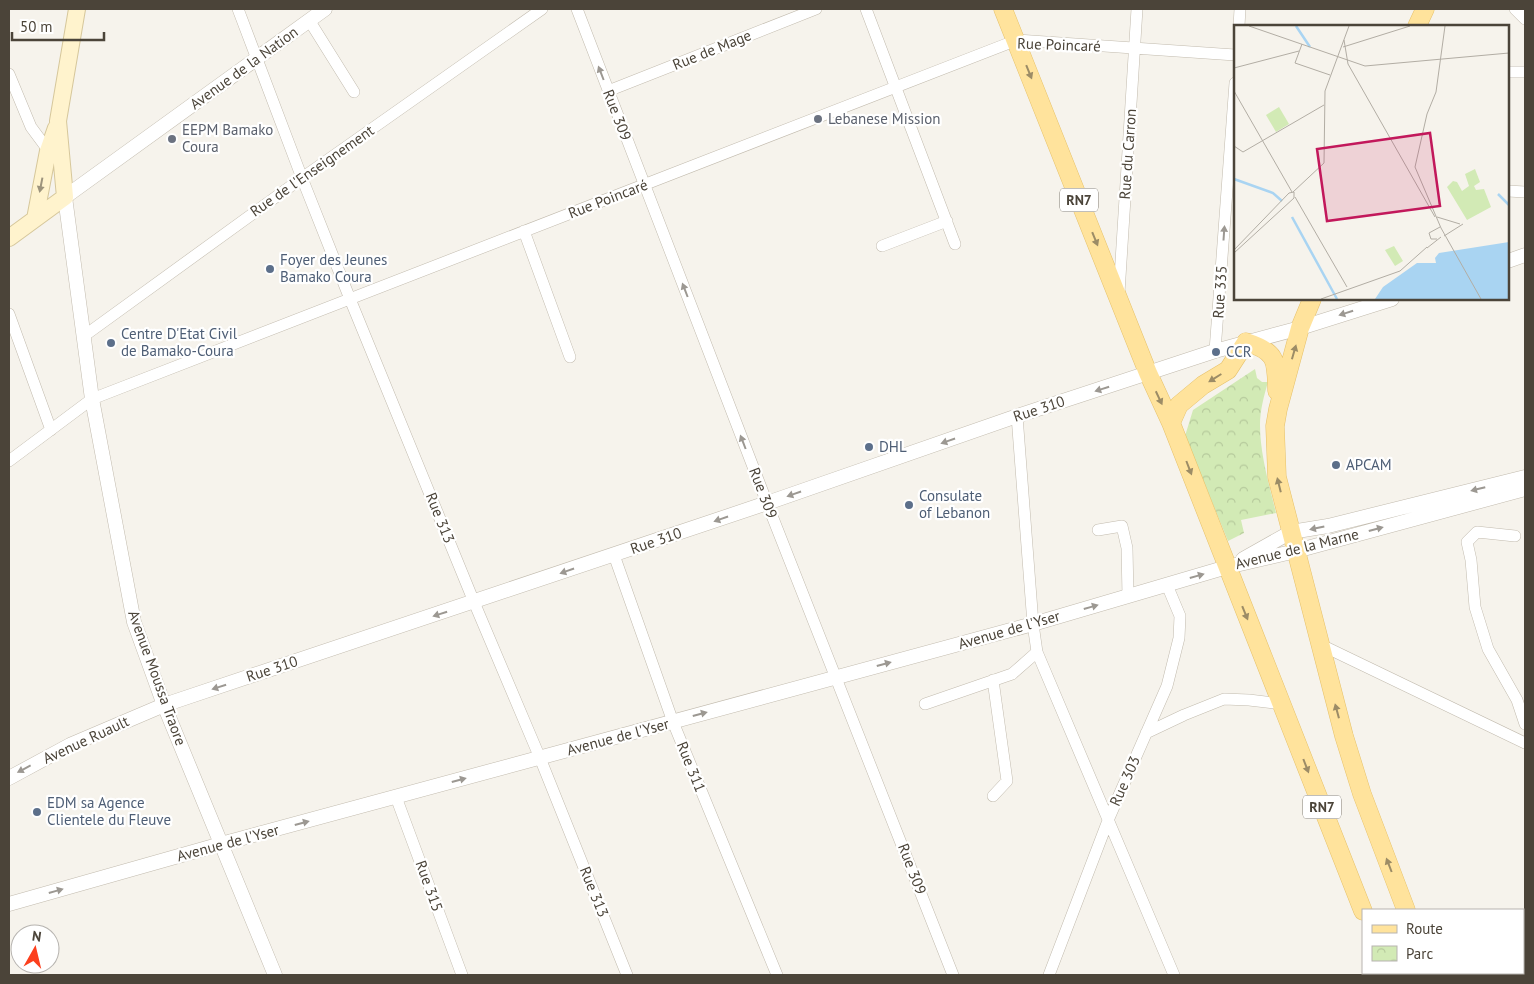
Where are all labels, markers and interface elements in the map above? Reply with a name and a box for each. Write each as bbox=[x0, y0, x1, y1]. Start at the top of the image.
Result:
scale bar bbox=[12, 10, 105, 42]
text: 50 m bbox=[20, 17, 53, 36]
street label: Avenue de la Nation bbox=[186, 22, 302, 113]
street label: Rue de Mage bbox=[670, 25, 754, 74]
inset map bbox=[1234, 25, 1509, 300]
street label: Rue Poincaré bbox=[1017, 34, 1101, 55]
one-way arrow bbox=[597, 65, 605, 80]
one-way arrow bbox=[1025, 65, 1033, 80]
street label: Rue 309 bbox=[599, 87, 636, 143]
street label: Rue du Carron bbox=[1115, 108, 1140, 200]
place label: Lebanese Mission bbox=[828, 109, 941, 128]
marker: Lebanese Mission bbox=[812, 113, 824, 125]
place label: EEPM Bamako Coura bbox=[182, 120, 273, 156]
street label: Rue de l'Enseignement bbox=[246, 121, 377, 221]
marker: EEPM Bamako Coura bbox=[166, 133, 178, 145]
street label: Rue Poincaré bbox=[565, 175, 650, 222]
one-way arrow bbox=[37, 178, 45, 193]
road number: RN7 bbox=[1060, 188, 1098, 212]
one-way arrow bbox=[1220, 224, 1228, 240]
one-way arrow bbox=[1091, 232, 1099, 247]
place label: Foyer des Jeunes Bamako Coura bbox=[280, 250, 387, 286]
marker: Foyer des Jeunes Bamako Coura bbox=[264, 263, 276, 275]
street label: Rue 335 bbox=[1208, 265, 1231, 319]
one-way arrow bbox=[681, 282, 689, 297]
one-way arrow bbox=[1338, 310, 1353, 318]
place label: Centre D'Etat Civil de Bamako-Coura bbox=[121, 324, 238, 360]
marker: Centre D'Etat Civil de Bamako-Coura bbox=[105, 337, 117, 349]
place label: CCR bbox=[1226, 342, 1252, 361]
one-way arrow bbox=[1290, 344, 1298, 359]
marker: CCR bbox=[1210, 346, 1222, 358]
one-way arrow bbox=[1208, 373, 1221, 383]
one-way arrow bbox=[1094, 385, 1109, 393]
street label: Rue 310 bbox=[1011, 391, 1067, 426]
one-way arrow bbox=[1156, 391, 1164, 405]
one-way arrow bbox=[739, 434, 747, 449]
place label: DHL bbox=[879, 437, 907, 456]
one-way arrow bbox=[940, 437, 955, 445]
marker: DHL bbox=[863, 441, 875, 453]
place label: APCAM bbox=[1346, 455, 1392, 474]
marker: APCAM bbox=[1330, 459, 1342, 471]
one-way arrow bbox=[1185, 461, 1193, 475]
street label: Rue 309 bbox=[745, 465, 782, 521]
one-way arrow bbox=[1275, 477, 1283, 493]
one-way arrow bbox=[1470, 485, 1485, 493]
place label: Consulate of Lebanon bbox=[919, 486, 990, 522]
street label: Rue 313 bbox=[422, 490, 459, 546]
one-way arrow bbox=[786, 490, 801, 498]
marker: Consulate of Lebanon bbox=[903, 499, 915, 511]
one-way arrow bbox=[713, 515, 728, 523]
street label: Rue 310 bbox=[628, 523, 684, 558]
street label: Avenue de la Marne bbox=[1233, 524, 1361, 573]
one-way arrow bbox=[1309, 524, 1325, 532]
one-way arrow bbox=[1369, 525, 1384, 533]
one-way arrow bbox=[559, 567, 574, 575]
one-way arrow bbox=[1190, 572, 1205, 580]
one-way arrow bbox=[1084, 602, 1099, 610]
one-way arrow bbox=[1242, 605, 1250, 620]
street label: Avenue de l'Yser bbox=[956, 606, 1062, 653]
street label: Avenue Moussa Traore bbox=[124, 608, 191, 748]
one-way arrow bbox=[432, 611, 447, 618]
street label: Rue 310 bbox=[244, 651, 300, 686]
one-way arrow bbox=[876, 660, 891, 668]
one-way arrow bbox=[211, 683, 226, 691]
one-way arrow bbox=[1333, 703, 1341, 718]
one-way arrow bbox=[692, 710, 707, 718]
street label: Avenue Ruault bbox=[40, 711, 132, 768]
street label: Avenue de l'Yser bbox=[565, 714, 671, 759]
street label: Rue 311 bbox=[673, 739, 710, 795]
street label: Rue 303 bbox=[1105, 753, 1144, 809]
one-way arrow bbox=[1302, 759, 1310, 774]
one-way arrow bbox=[18, 765, 31, 774]
one-way arrow bbox=[451, 776, 466, 784]
place label: EDM sa Agence Clientele du Fleuve bbox=[47, 793, 171, 829]
road number: RN7 bbox=[1303, 796, 1341, 819]
marker: EDM sa Agence Clientele du Fleuve bbox=[31, 806, 43, 818]
one-way arrow bbox=[294, 818, 309, 826]
street label: Avenue de l'Yser bbox=[175, 820, 281, 865]
street label: Rue 309 bbox=[894, 841, 931, 897]
one-way arrow bbox=[1385, 857, 1393, 872]
street label: Rue 315 bbox=[411, 858, 447, 914]
street label: Rue 313 bbox=[576, 864, 613, 920]
one-way arrow bbox=[48, 886, 63, 894]
legend bbox=[1362, 909, 1524, 974]
text: Route bbox=[1406, 919, 1443, 938]
north arrow bbox=[10, 924, 60, 974]
text: N bbox=[31, 927, 43, 946]
text: Parc bbox=[1406, 944, 1433, 963]

